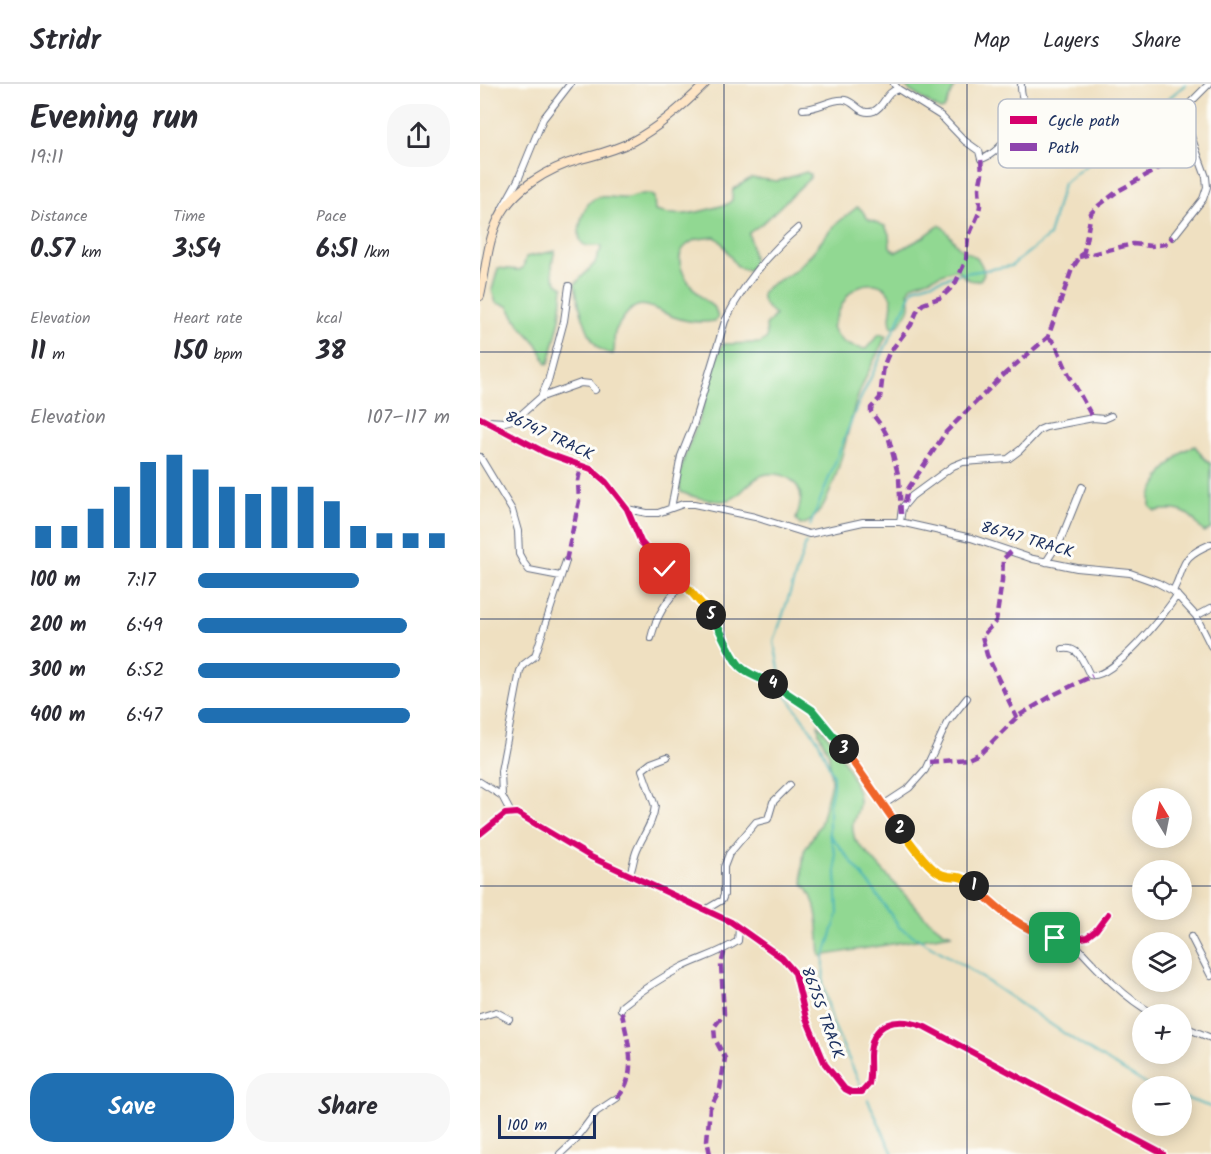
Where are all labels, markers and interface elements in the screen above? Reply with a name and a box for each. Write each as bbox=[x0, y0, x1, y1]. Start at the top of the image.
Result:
text: Stridr bbox=[30, 19, 101, 64]
text: Map bbox=[973, 25, 1010, 58]
text: Layers bbox=[1043, 25, 1099, 58]
text: Share bbox=[1132, 25, 1181, 58]
text: Evening run bbox=[30, 93, 198, 146]
legend bbox=[998, 99, 1196, 168]
button: share bbox=[387, 104, 450, 167]
text: Cycle path bbox=[1048, 109, 1120, 134]
text: Path bbox=[1048, 136, 1079, 161]
text: 19:11 bbox=[30, 142, 64, 174]
text: Distance bbox=[30, 204, 88, 229]
text: Time bbox=[173, 204, 205, 229]
text: Pace bbox=[316, 204, 347, 229]
text: 0.57 bbox=[30, 229, 75, 271]
text: 3:54 bbox=[173, 229, 221, 271]
text: 6:51 bbox=[316, 229, 358, 271]
text: km bbox=[75, 240, 102, 265]
text: /km bbox=[358, 240, 390, 265]
text: Elevation bbox=[30, 306, 91, 331]
text: Heart rate bbox=[173, 306, 243, 331]
text: kcal bbox=[316, 306, 342, 331]
text: 11 bbox=[30, 331, 46, 373]
text: 150 bbox=[173, 331, 207, 373]
text: 38 bbox=[316, 331, 346, 373]
text: m bbox=[46, 342, 65, 367]
text: bpm bbox=[207, 342, 243, 367]
text: Elevation bbox=[30, 402, 106, 434]
text: 107–117 m bbox=[367, 402, 450, 434]
street label: 86747 TRACK bbox=[501, 405, 598, 468]
street label: 86747 TRACK bbox=[978, 515, 1077, 565]
pin bbox=[639, 543, 690, 594]
icon: check bbox=[648, 552, 681, 585]
text: 100 m bbox=[30, 565, 81, 597]
text: 7:17 bbox=[126, 565, 156, 597]
pin: 5 bbox=[696, 600, 726, 630]
text: 5 bbox=[707, 602, 715, 627]
text: 200 m bbox=[30, 610, 86, 642]
text: 6:49 bbox=[126, 610, 163, 642]
text: 300 m bbox=[30, 655, 86, 687]
text: 6:52 bbox=[126, 655, 164, 687]
pin: 4 bbox=[758, 669, 788, 699]
text: 4 bbox=[769, 671, 777, 696]
text: 400 m bbox=[30, 700, 86, 732]
text: 6:47 bbox=[126, 700, 162, 732]
pin: 3 bbox=[829, 734, 859, 764]
text: 3 bbox=[840, 736, 848, 761]
north arrow bbox=[1132, 788, 1192, 848]
map controls bbox=[1132, 788, 1192, 1136]
pin: 2 bbox=[885, 814, 915, 844]
text: 2 bbox=[895, 816, 905, 841]
button: locate bbox=[1132, 860, 1192, 920]
pin: 1 bbox=[959, 871, 989, 901]
text: 1 bbox=[972, 873, 976, 898]
pin bbox=[1029, 912, 1080, 963]
icon: arrive bbox=[1038, 921, 1071, 954]
button: layers bbox=[1132, 932, 1192, 992]
street label: 86755 TRACK bbox=[794, 964, 850, 1063]
button: + bbox=[1132, 1004, 1192, 1064]
button: Save bbox=[30, 1073, 234, 1142]
button: Share bbox=[246, 1073, 450, 1142]
button: − bbox=[1132, 1076, 1192, 1136]
scale bar bbox=[498, 1112, 596, 1140]
text: 100 m bbox=[507, 1113, 547, 1138]

